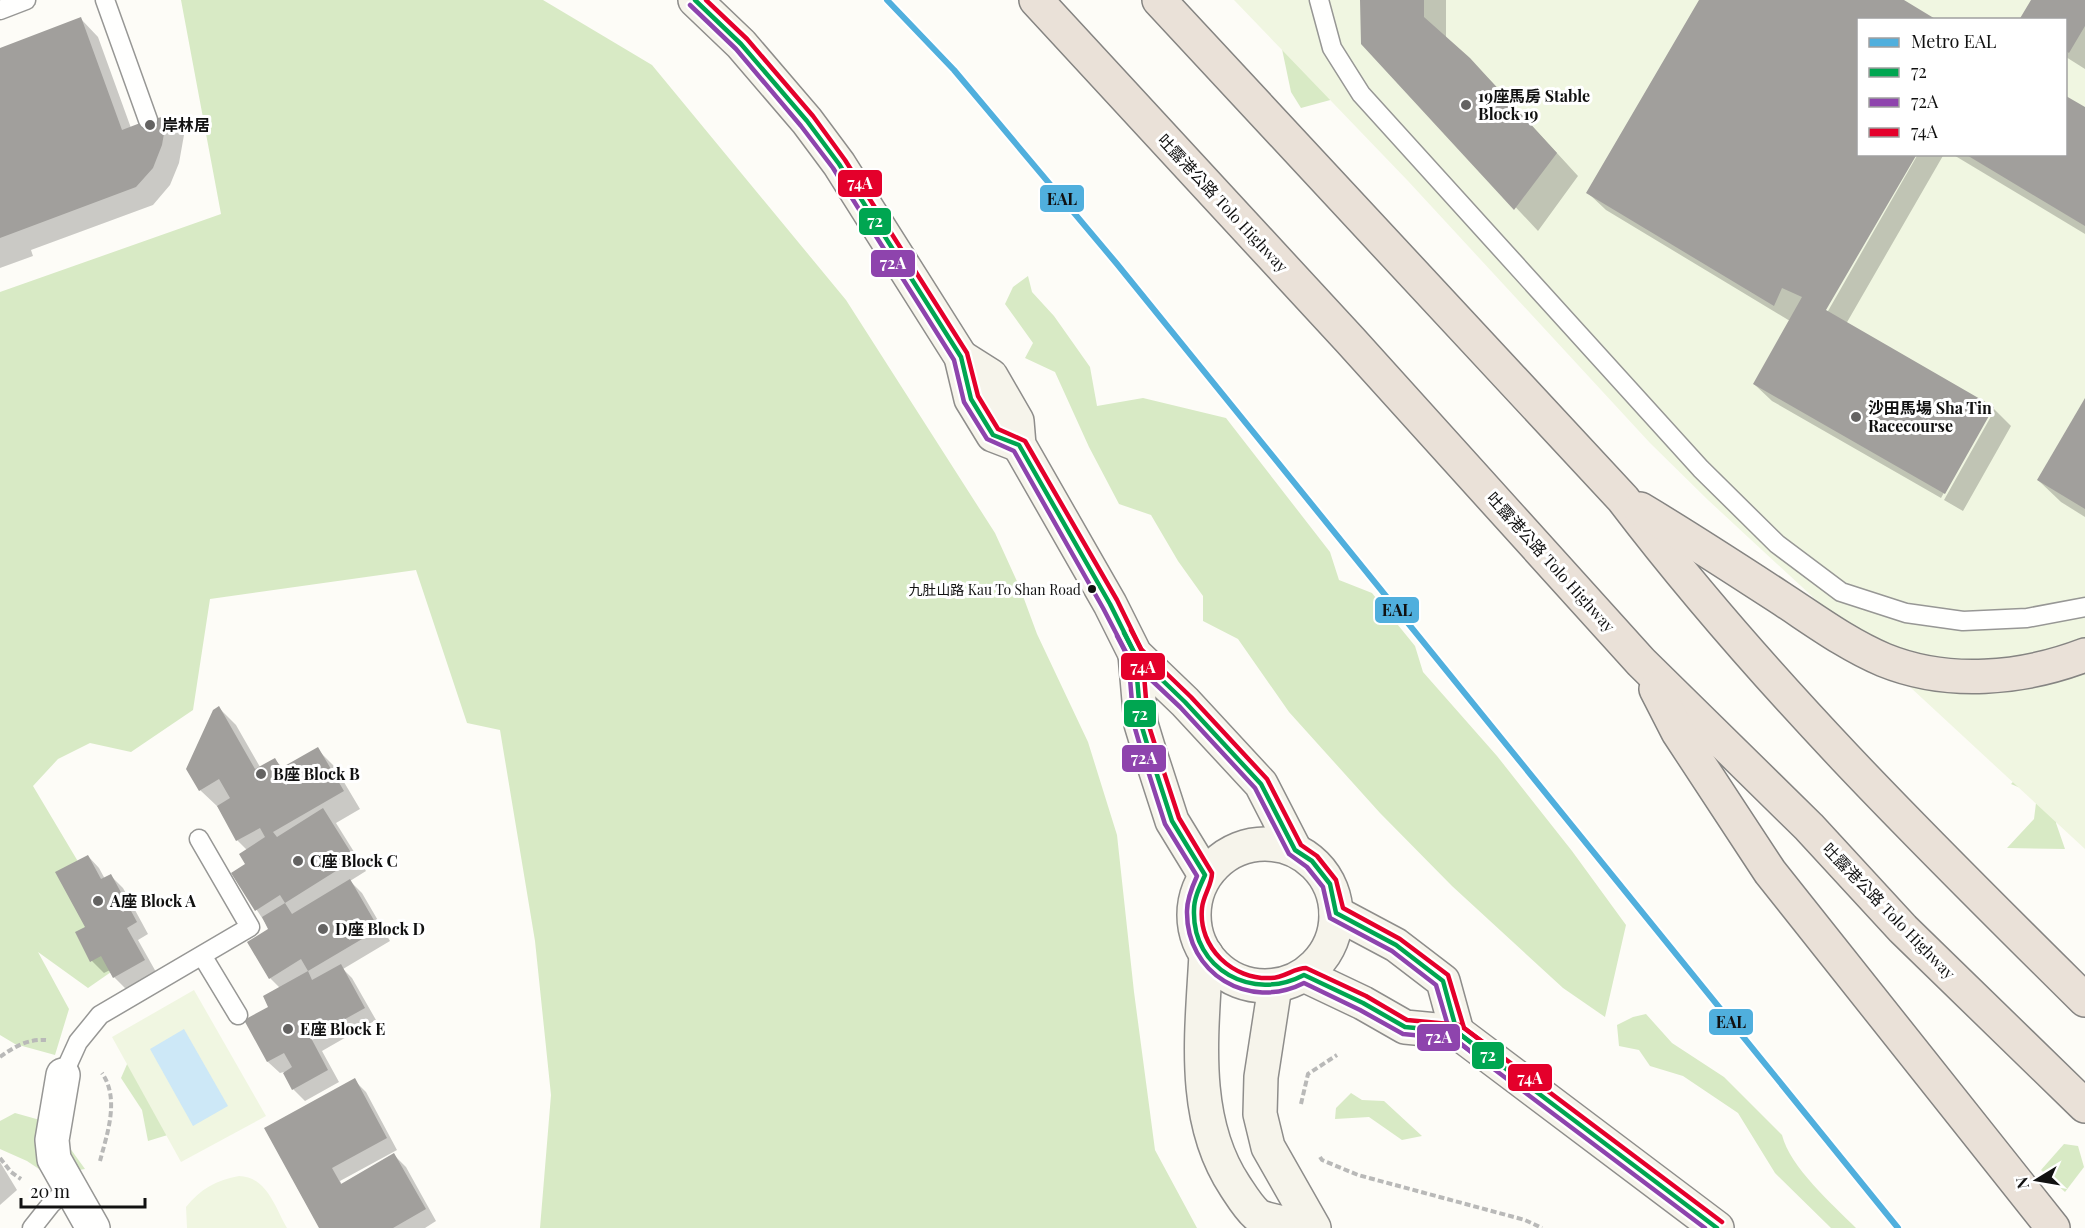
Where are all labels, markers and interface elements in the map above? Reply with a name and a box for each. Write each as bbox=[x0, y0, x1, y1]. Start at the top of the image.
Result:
legend bbox=[1857, 18, 2067, 156]
text: Metro EAL bbox=[1911, 29, 1997, 53]
text: 72 bbox=[1911, 59, 1927, 83]
place label: 19座馬房 Stable Block 19 bbox=[1478, 85, 1590, 124]
text: 72A bbox=[1911, 89, 1939, 113]
marker: 19座馬房 Stable Block 19 bbox=[1459, 98, 1473, 112]
place label: 岸林居 bbox=[162, 114, 210, 135]
marker: 岸林居 bbox=[143, 118, 157, 132]
text: 74A bbox=[1911, 119, 1939, 143]
street label: 吐露港公路 Tolo Highway bbox=[1154, 129, 1293, 276]
line badge: 74A bbox=[837, 169, 883, 198]
text: 74A bbox=[847, 172, 873, 193]
line badge: EAL bbox=[1039, 184, 1085, 213]
text: EAL bbox=[1047, 188, 1077, 209]
line badge: 72 bbox=[858, 207, 892, 236]
text: 72 bbox=[867, 210, 883, 231]
line badge: 72A bbox=[870, 249, 916, 278]
text: 72A bbox=[880, 252, 906, 273]
place label: 沙田馬場 Sha Tin Racecourse bbox=[1868, 397, 1992, 436]
marker: 沙田馬場 Sha Tin Racecourse bbox=[1849, 410, 1863, 424]
street label: 吐露港公路 Tolo Highway bbox=[1483, 487, 1620, 636]
place label: 九肚山路 Kau To Shan Road bbox=[908, 580, 1081, 599]
marker: 九肚山路 Kau To Shan Road bbox=[1086, 583, 1098, 595]
line badge: EAL bbox=[1374, 596, 1420, 624]
text: EAL bbox=[1382, 599, 1412, 620]
line badge: 74A bbox=[1120, 652, 1166, 681]
text: 74A bbox=[1130, 656, 1156, 677]
line badge: 72 bbox=[1123, 699, 1157, 728]
text: 72 bbox=[1132, 703, 1148, 724]
line badge: 72A bbox=[1121, 744, 1167, 773]
text: 72A bbox=[1131, 747, 1157, 768]
place label: B座 Block B bbox=[273, 763, 360, 784]
marker: B座 Block B bbox=[254, 767, 268, 781]
street label: 吐露港公路 Tolo Highway bbox=[1819, 838, 1960, 983]
place label: C座 Block C bbox=[310, 850, 398, 871]
marker: C座 Block C bbox=[291, 854, 305, 868]
place label: A座 Block A bbox=[109, 890, 196, 911]
marker: A座 Block A bbox=[91, 894, 105, 908]
place label: D座 Block D bbox=[335, 918, 425, 939]
marker: D座 Block D bbox=[316, 922, 330, 936]
line badge: EAL bbox=[1708, 1008, 1754, 1036]
text: EAL bbox=[1716, 1011, 1746, 1032]
place label: E座 Block E bbox=[300, 1018, 385, 1039]
marker: E座 Block E bbox=[281, 1022, 295, 1036]
line badge: 72A bbox=[1416, 1023, 1461, 1052]
text: 72A bbox=[1426, 1026, 1452, 1047]
line badge: 72 bbox=[1471, 1041, 1505, 1070]
text: 72 bbox=[1480, 1044, 1496, 1065]
line badge: 74A bbox=[1507, 1063, 1553, 1092]
text: 74A bbox=[1517, 1067, 1543, 1088]
north arrow bbox=[2007, 1150, 2067, 1210]
scale bar bbox=[21, 1171, 146, 1209]
text: N bbox=[2010, 1175, 2033, 1191]
text: 20 m bbox=[30, 1179, 70, 1203]

